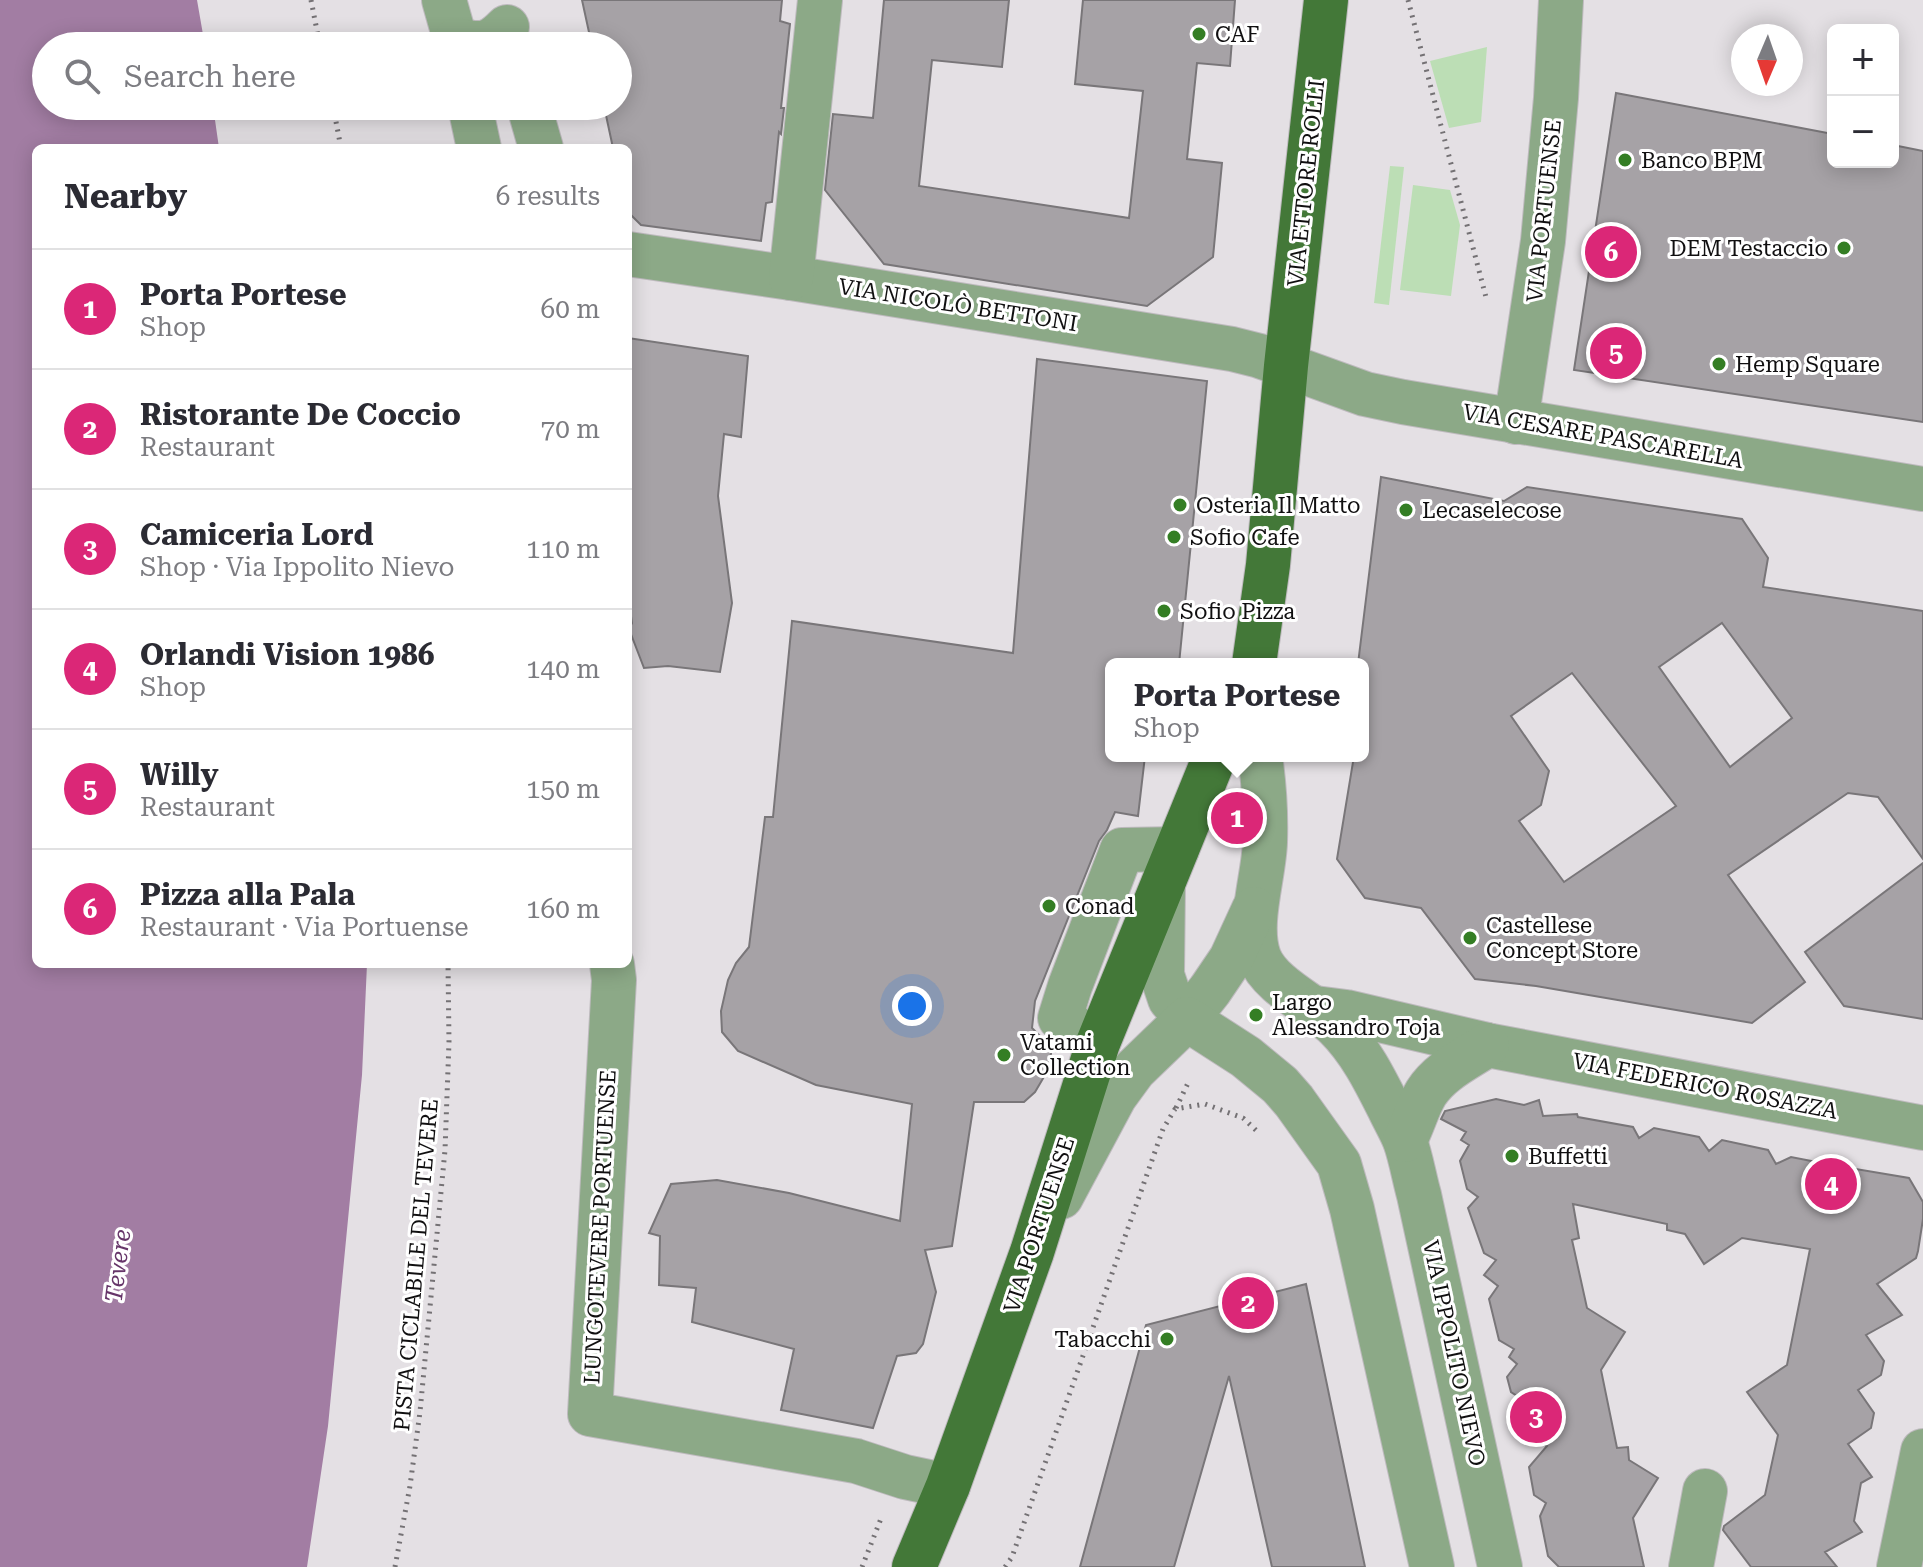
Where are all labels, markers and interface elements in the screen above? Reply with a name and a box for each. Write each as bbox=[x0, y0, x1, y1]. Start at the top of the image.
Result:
place label: CAF bbox=[1215, 22, 1259, 47]
north arrow bbox=[1731, 24, 1803, 96]
map controls bbox=[1827, 24, 1899, 168]
button: + bbox=[1827, 24, 1899, 96]
marker: CAF bbox=[1190, 25, 1208, 43]
search box bbox=[32, 32, 632, 120]
icon: search bbox=[60, 54, 104, 98]
text: Search here bbox=[124, 59, 296, 94]
street label: VIA ETTORE ROLLI bbox=[1283, 78, 1329, 288]
button: − bbox=[1827, 96, 1899, 168]
street label: VIA PORTUENSE bbox=[1522, 118, 1566, 304]
place label: Banco BPM bbox=[1641, 148, 1763, 173]
marker: Banco BPM bbox=[1616, 151, 1634, 169]
text: Nearby bbox=[64, 176, 187, 216]
text: 6 results bbox=[496, 181, 600, 211]
pin: 6 bbox=[1585, 222, 1637, 282]
place label: DEM Testaccio bbox=[1670, 236, 1828, 261]
marker: DEM Testaccio bbox=[1835, 239, 1853, 257]
street label: VIA NICOLÒ BETTONI bbox=[837, 272, 1080, 336]
text: Porta Portese bbox=[140, 277, 347, 312]
text: 1 bbox=[83, 294, 97, 324]
text: 60 m bbox=[541, 294, 600, 324]
text: Shop bbox=[140, 312, 206, 342]
pin: 5 bbox=[1590, 323, 1642, 383]
place label: Hemp Square bbox=[1735, 352, 1880, 377]
marker: Hemp Square bbox=[1710, 355, 1728, 373]
text: Ristorante De Coccio bbox=[140, 397, 461, 432]
street label: VIA CESARE PASCARELLA bbox=[1461, 399, 1746, 473]
text: 2 bbox=[83, 414, 97, 444]
text: 70 m bbox=[541, 414, 600, 444]
text: Restaurant bbox=[140, 432, 275, 462]
place label: Osteria Il Matto bbox=[1196, 493, 1361, 518]
marker: Osteria Il Matto bbox=[1171, 496, 1189, 514]
place label: Lecaselecose bbox=[1422, 498, 1562, 523]
marker: Lecaselecose bbox=[1397, 501, 1415, 519]
text: Camiceria Lord bbox=[140, 517, 373, 552]
place label: Sofio Cafe bbox=[1190, 525, 1300, 550]
marker: Sofio Cafe bbox=[1165, 528, 1183, 546]
text: 3 bbox=[83, 534, 97, 564]
text: 110 m bbox=[526, 534, 600, 564]
text: Shop · Via Ippolito Nievo bbox=[140, 552, 454, 582]
place label: Sofio Pizza bbox=[1180, 599, 1295, 624]
marker: Sofio Pizza bbox=[1155, 602, 1173, 620]
text: Orlandi Vision 1986 bbox=[140, 637, 435, 672]
text: 4 bbox=[83, 654, 97, 684]
text: 140 m bbox=[526, 654, 600, 684]
popup bbox=[1105, 658, 1369, 762]
text: Shop bbox=[140, 672, 206, 702]
text: Porta Portese bbox=[1134, 678, 1340, 713]
text: Shop bbox=[1134, 713, 1200, 743]
text: Willy bbox=[140, 757, 219, 792]
text: 5 bbox=[83, 774, 97, 804]
text: 150 m bbox=[526, 774, 600, 804]
pin: 1 bbox=[1211, 788, 1263, 848]
text: Restaurant bbox=[140, 792, 275, 822]
text: Pizza alla Pala bbox=[140, 877, 355, 912]
text: 6 bbox=[83, 894, 97, 924]
text: 160 m bbox=[526, 894, 600, 924]
place label: Conad bbox=[1065, 894, 1134, 919]
marker: Conad bbox=[1040, 897, 1058, 915]
text: Restaurant · Via Portuense bbox=[140, 912, 469, 942]
place label: Castellese Concept Store bbox=[1486, 913, 1638, 963]
marker: Castellese Concept Store bbox=[1461, 929, 1479, 947]
your location bbox=[892, 986, 932, 1026]
place label: Largo Alessandro Toja bbox=[1272, 990, 1441, 1040]
marker: Largo Alessandro Toja bbox=[1247, 1006, 1265, 1024]
place label: Vatami Collection bbox=[1020, 1030, 1130, 1080]
marker: Vatami Collection bbox=[995, 1046, 1013, 1064]
street label: VIA FEDERICO ROSAZZA bbox=[1570, 1048, 1840, 1124]
street label: LUNGOTEVERE PORTUENSE bbox=[579, 1069, 621, 1385]
street label: PISTA CICLABILE DEL TEVERE bbox=[389, 1098, 443, 1432]
street label: VIA PORTUENSE bbox=[999, 1134, 1079, 1316]
place label: Buffetti bbox=[1528, 1144, 1608, 1169]
marker: Buffetti bbox=[1503, 1147, 1521, 1165]
pin: 4 bbox=[1805, 1154, 1857, 1214]
water label: Tevere bbox=[100, 1228, 136, 1304]
street label: VIA IPPOLITO NIEVO bbox=[1418, 1238, 1490, 1468]
pin: 2 bbox=[1222, 1273, 1274, 1333]
place label: Tabacchi bbox=[1054, 1327, 1151, 1352]
marker: Tabacchi bbox=[1158, 1330, 1176, 1348]
pin: 3 bbox=[1510, 1387, 1562, 1447]

